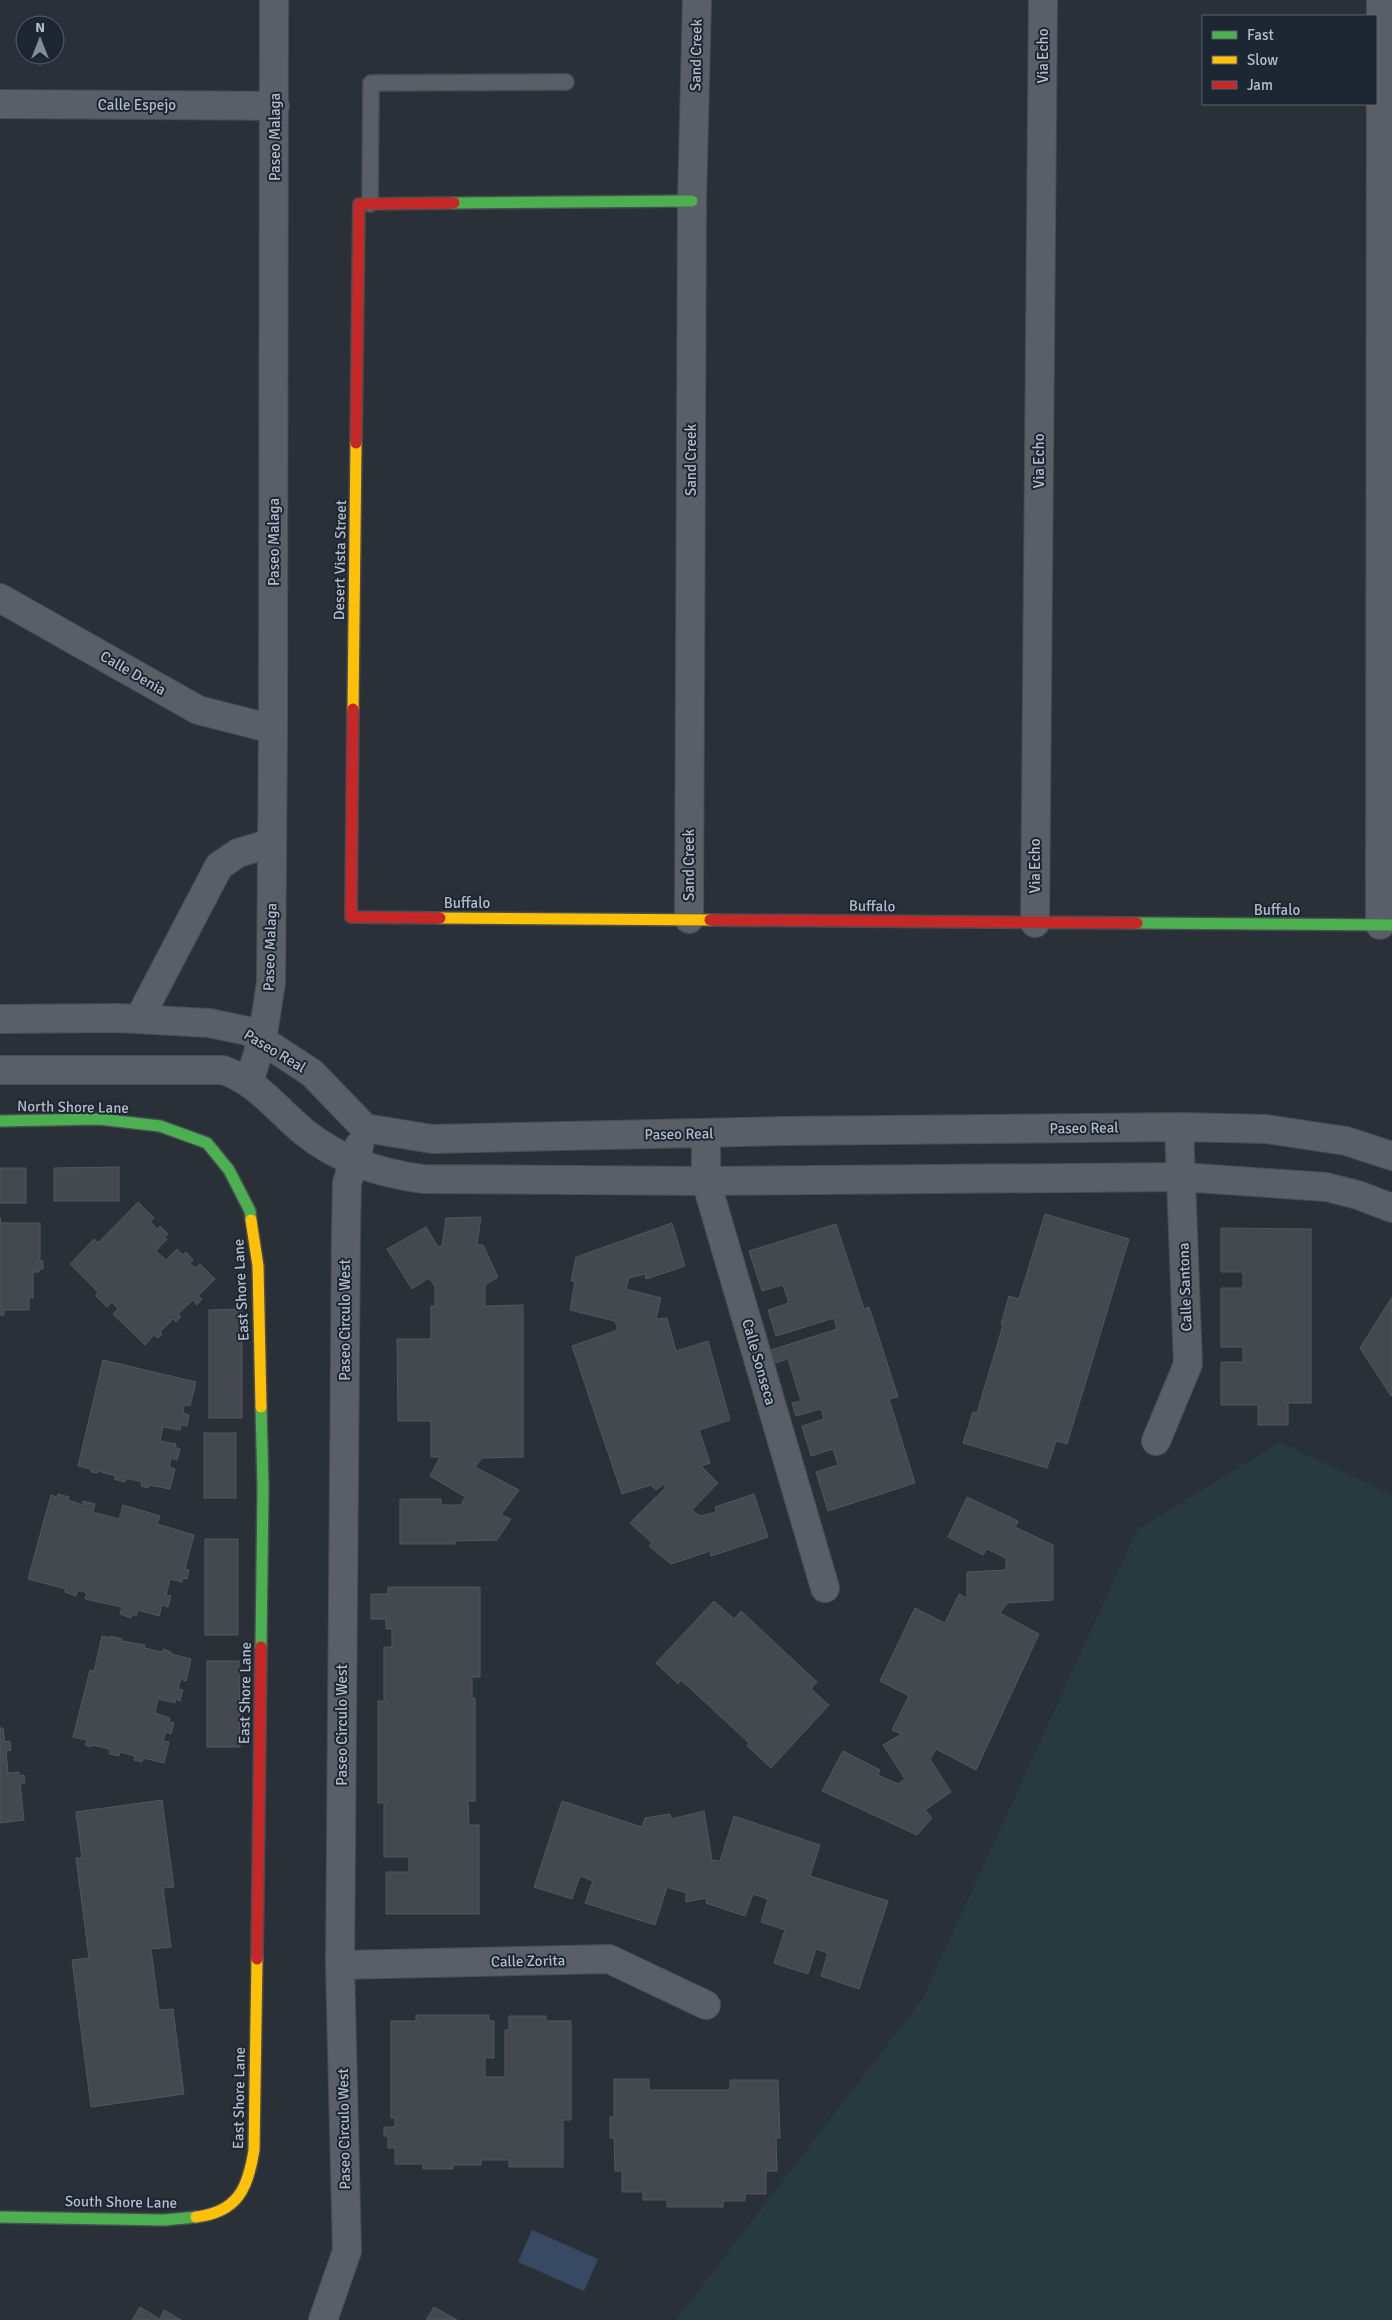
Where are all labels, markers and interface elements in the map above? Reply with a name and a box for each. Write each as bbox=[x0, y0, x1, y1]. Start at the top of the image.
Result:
north arrow bbox=[15, 15, 65, 65]
legend bbox=[1202, 15, 1377, 105]
street label: Sand Creek bbox=[686, 18, 706, 91]
text: N bbox=[35, 19, 45, 36]
text: Fast bbox=[1247, 26, 1274, 44]
street label: Via Echo bbox=[1034, 28, 1052, 83]
text: Slow bbox=[1247, 51, 1278, 69]
text: Jam bbox=[1247, 76, 1273, 94]
street label: Paseo Malaga bbox=[266, 93, 284, 181]
street label: Calle Espejo bbox=[98, 96, 176, 114]
street label: Sand Creek bbox=[682, 423, 700, 496]
street label: Via Echo bbox=[1030, 433, 1048, 488]
street label: Paseo Malaga bbox=[265, 498, 283, 586]
street label: Desert Vista Street bbox=[330, 500, 350, 620]
street label: Calle Denia bbox=[97, 647, 169, 699]
street label: Sand Creek bbox=[680, 828, 698, 901]
street label: Via Echo bbox=[1026, 838, 1044, 893]
street label: Buffalo bbox=[444, 894, 490, 912]
street label: Buffalo bbox=[849, 897, 896, 915]
street label: Buffalo bbox=[1254, 901, 1300, 919]
street label: Paseo Malaga bbox=[259, 903, 281, 991]
street label: Paseo Real bbox=[241, 1025, 309, 1077]
street label: North Shore Lane bbox=[17, 1097, 129, 1117]
street label: Paseo Real bbox=[1049, 1118, 1119, 1138]
street label: Paseo Real bbox=[644, 1124, 714, 1144]
street label: East Shore Lane bbox=[229, 1238, 253, 1342]
street label: Calle Santona bbox=[1174, 1242, 1196, 1332]
street label: Paseo Circulo West bbox=[336, 1259, 354, 1381]
street label: Calle Sonseca bbox=[738, 1317, 780, 1407]
street label: East Shore Lane bbox=[235, 1642, 255, 1744]
street label: Paseo Circulo West bbox=[333, 1664, 351, 1786]
street label: Calle Zorita bbox=[491, 1951, 565, 1971]
street label: East Shore Lane bbox=[229, 2047, 249, 2149]
street label: Paseo Circulo West bbox=[334, 2068, 354, 2190]
street label: South Shore Lane bbox=[65, 2192, 177, 2212]

